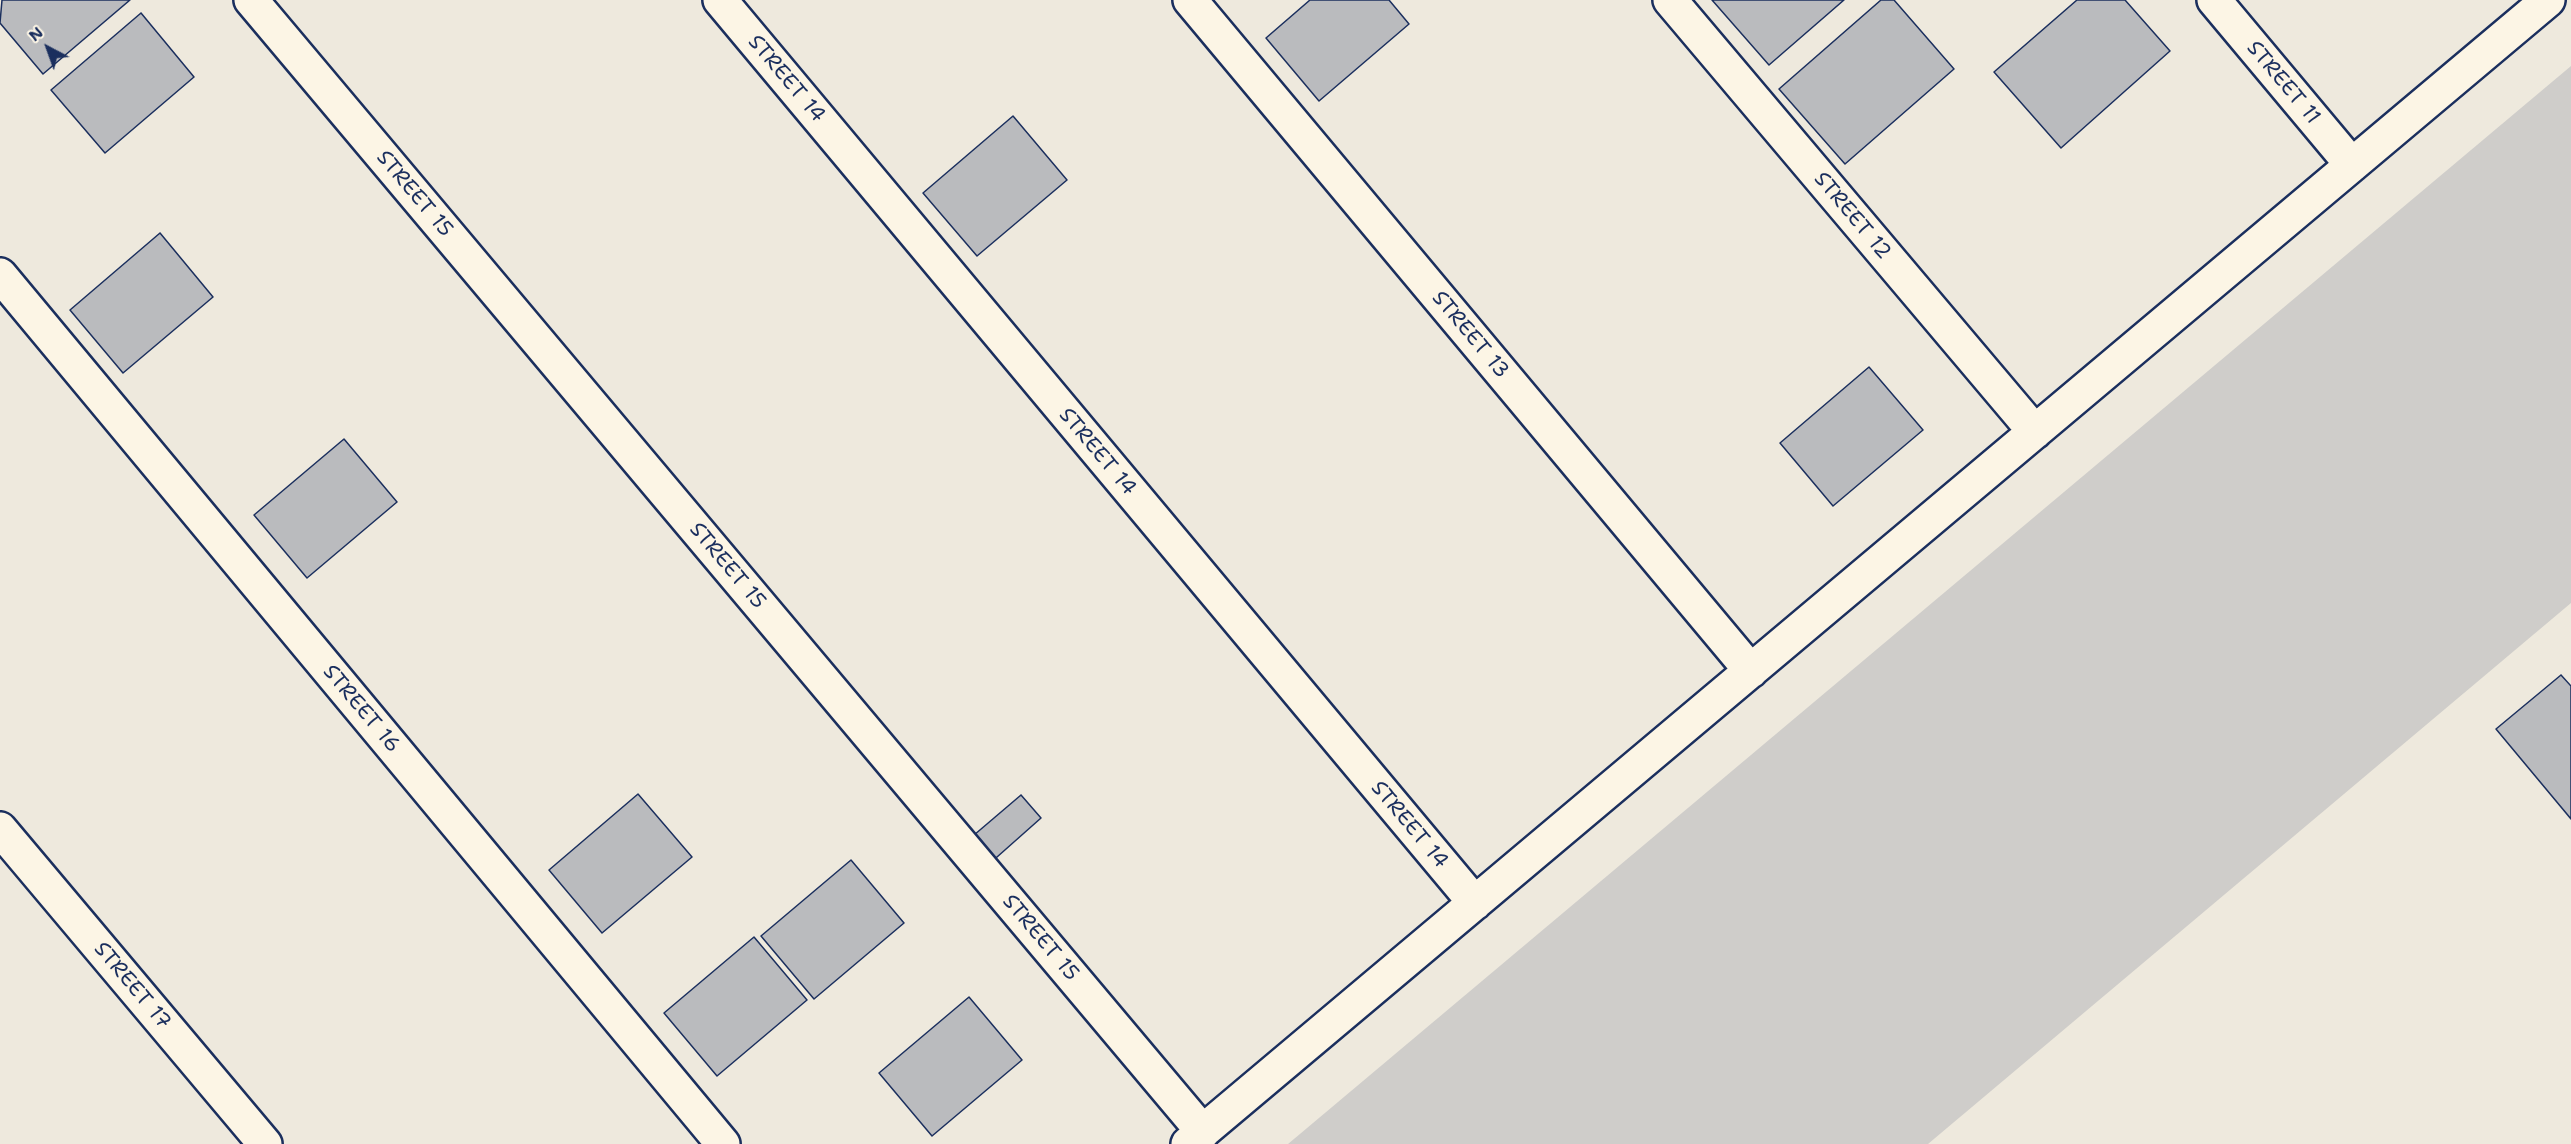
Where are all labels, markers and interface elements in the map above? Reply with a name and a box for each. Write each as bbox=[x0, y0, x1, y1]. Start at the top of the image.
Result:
north arrow bbox=[18, 18, 78, 78]
text: N bbox=[24, 22, 48, 46]
street label: STREET 14 bbox=[742, 30, 830, 128]
street label: STREET 11 bbox=[2241, 36, 2325, 130]
street label: STREET 15 bbox=[370, 146, 458, 242]
street label: STREET 12 bbox=[1808, 167, 1896, 265]
street label: STREET 13 bbox=[1426, 286, 1514, 384]
street label: STREET 14 bbox=[1053, 403, 1141, 501]
street label: STREET 15 bbox=[683, 518, 771, 614]
street label: STREET 16 bbox=[317, 660, 405, 758]
street label: STREET 14 bbox=[1365, 776, 1453, 874]
street label: STREET 15 bbox=[996, 890, 1084, 986]
street label: STREET 17 bbox=[88, 937, 176, 1035]

